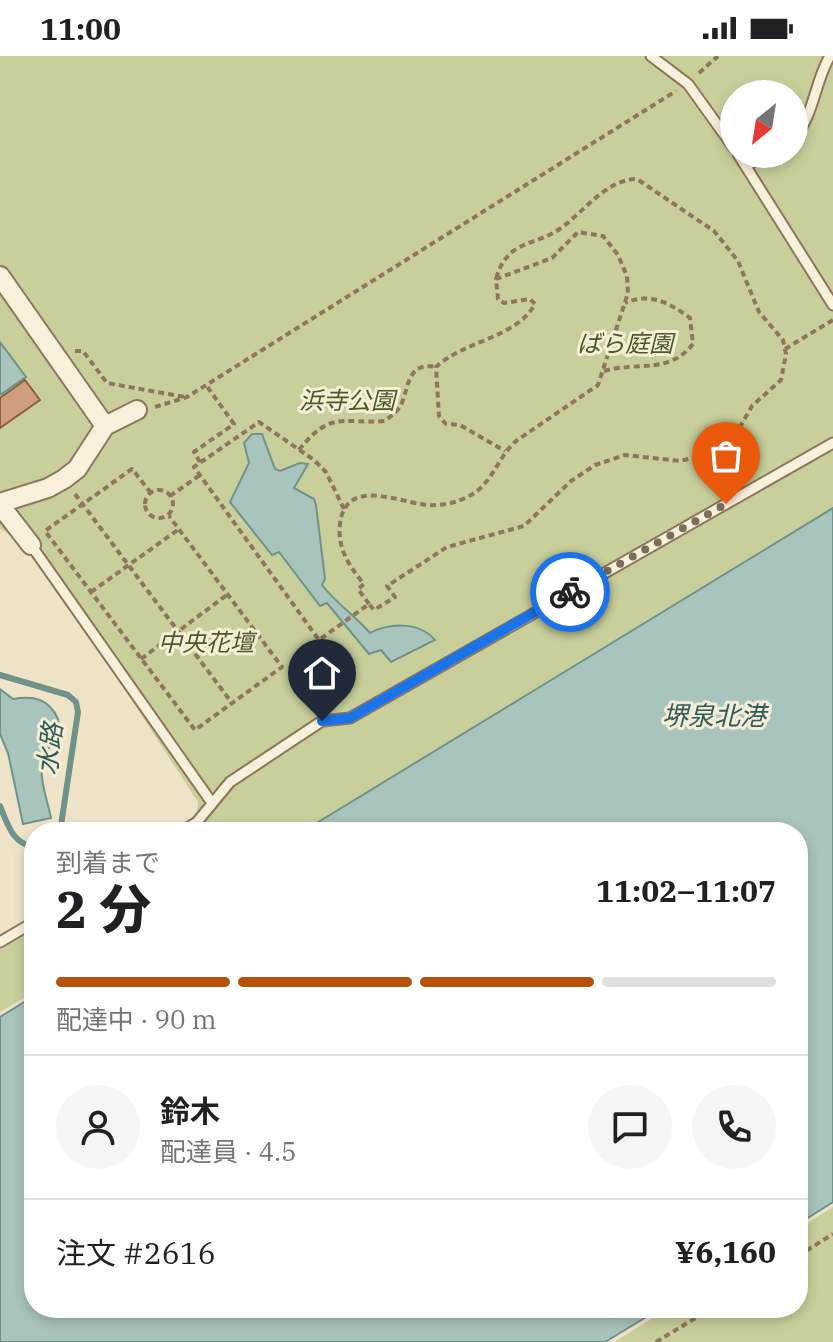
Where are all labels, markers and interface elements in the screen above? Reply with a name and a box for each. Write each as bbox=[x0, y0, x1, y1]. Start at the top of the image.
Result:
text: 11:00 bbox=[40, 9, 121, 48]
north arrow bbox=[720, 80, 808, 168]
map controls bbox=[720, 80, 808, 168]
park label: ばら庭園 bbox=[577, 327, 676, 359]
park label: 浜寺公園 bbox=[299, 384, 398, 416]
pin bbox=[692, 422, 760, 504]
icon: bag bbox=[704, 434, 748, 478]
courier bbox=[530, 552, 610, 632]
icon: bike bbox=[548, 570, 592, 614]
park label: 中央花壇 bbox=[158, 626, 258, 658]
pin bbox=[288, 639, 356, 721]
icon: home bbox=[300, 651, 344, 695]
water label: 堺泉北港 bbox=[662, 698, 770, 732]
water label: 水路 bbox=[29, 719, 69, 777]
text: 到着まで bbox=[56, 845, 160, 879]
text: 11:02–11:07 bbox=[596, 871, 776, 910]
text: 2 分 bbox=[56, 875, 151, 942]
text: 配達中 · 90 m bbox=[56, 1002, 217, 1036]
button: person bbox=[56, 1085, 140, 1169]
button: chat bbox=[588, 1085, 672, 1169]
button: phone bbox=[692, 1085, 776, 1169]
text: 鈴木 bbox=[160, 1091, 220, 1130]
text: 配達員 · 4.5 bbox=[160, 1134, 297, 1168]
text: ¥6,160 bbox=[675, 1232, 776, 1271]
text: 注文 #2616 bbox=[56, 1233, 216, 1272]

